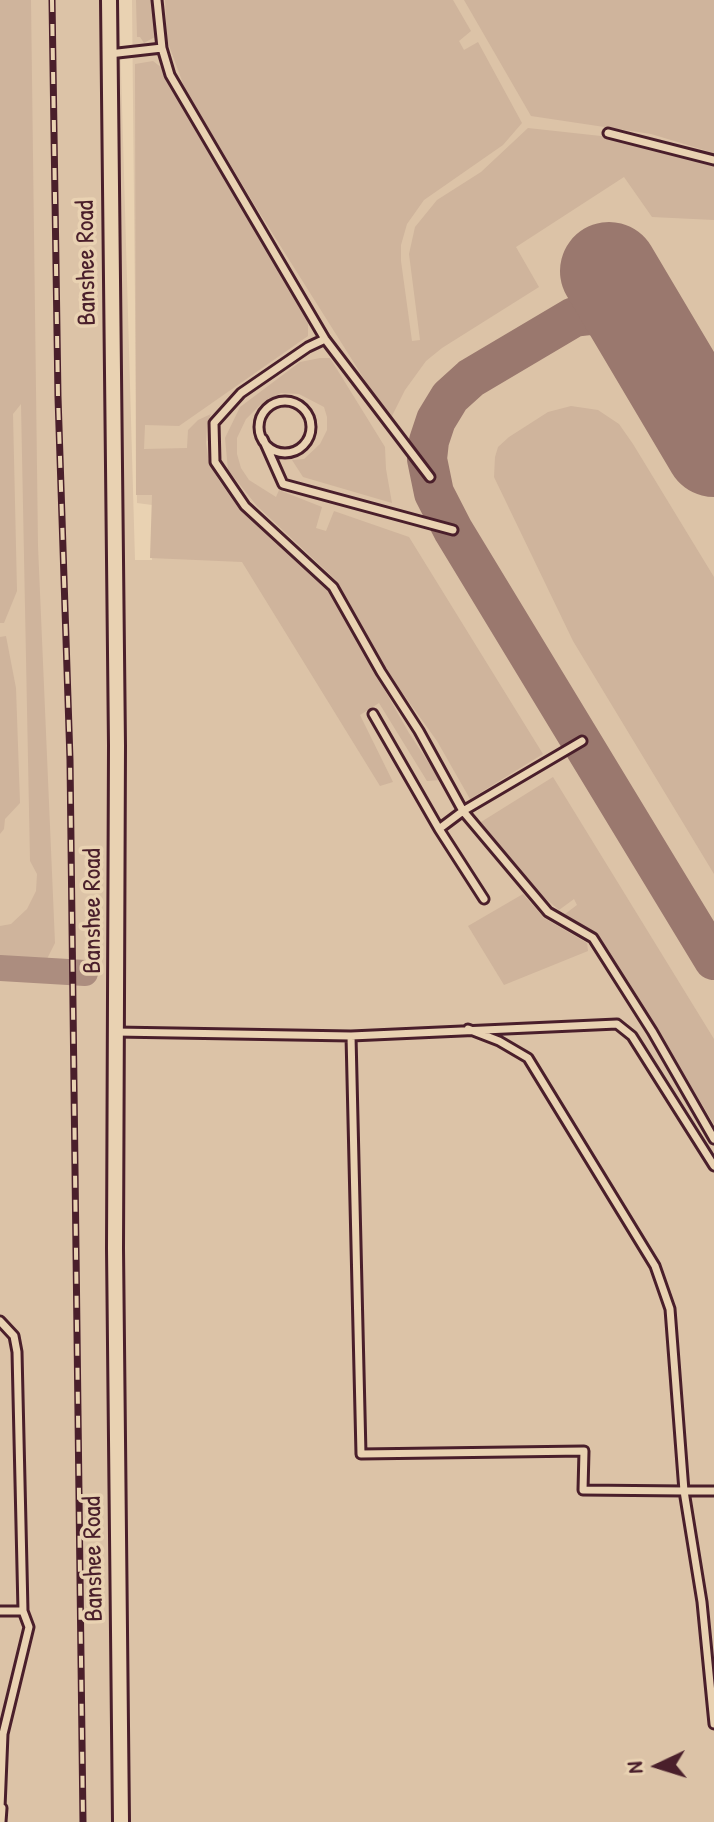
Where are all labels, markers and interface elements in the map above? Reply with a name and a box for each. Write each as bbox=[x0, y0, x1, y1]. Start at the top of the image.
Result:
street label: Banshee Road bbox=[70, 200, 104, 326]
street label: Banshee Road bbox=[77, 848, 109, 974]
street label: Banshee Road bbox=[77, 1496, 111, 1622]
north arrow bbox=[618, 1726, 698, 1806]
text: N bbox=[619, 1761, 649, 1775]

